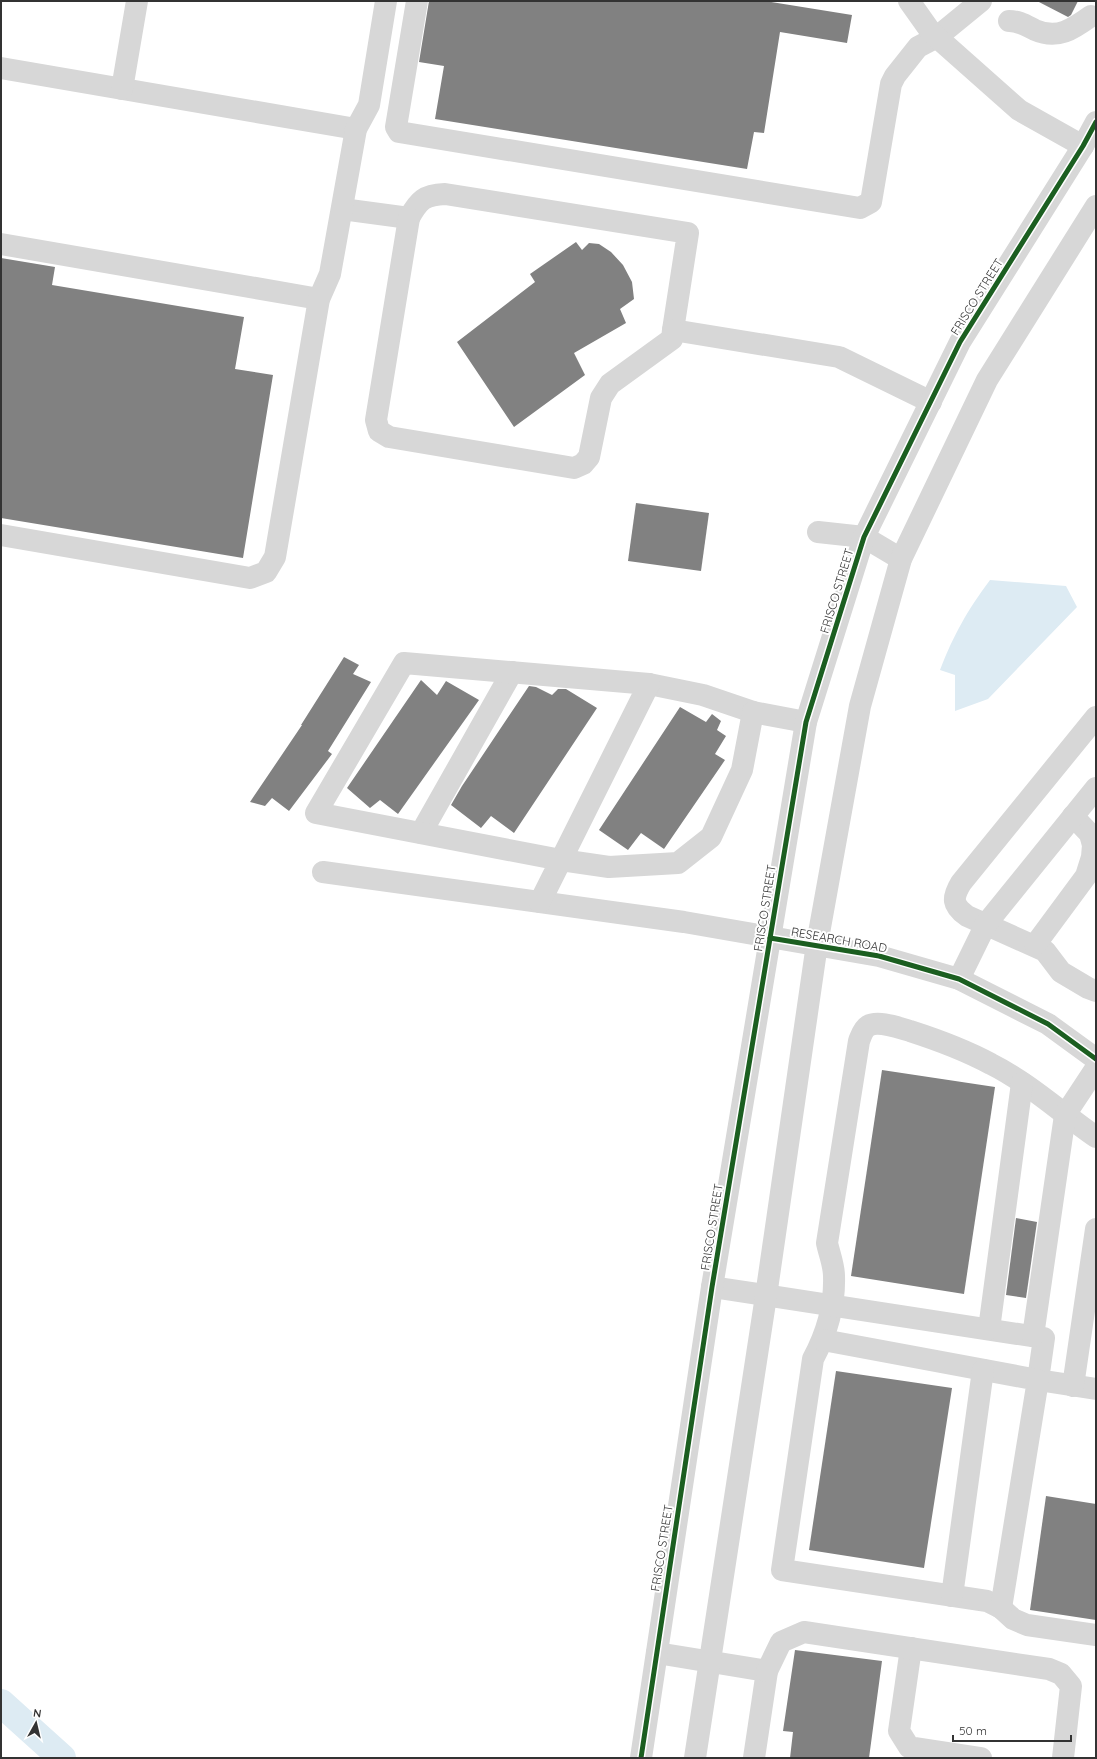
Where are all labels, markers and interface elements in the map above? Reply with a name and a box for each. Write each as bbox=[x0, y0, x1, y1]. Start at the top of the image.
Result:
street label: FRISCO STREET bbox=[947, 256, 1006, 338]
street label: FRISCO STREET bbox=[817, 547, 857, 635]
street label: FRISCO STREET bbox=[750, 863, 779, 952]
street label: RESEARCH ROAD bbox=[790, 924, 889, 955]
street label: FRISCO STREET bbox=[697, 1182, 726, 1271]
street label: FRISCO STREET bbox=[647, 1503, 676, 1592]
north arrow bbox=[16, 1703, 56, 1743]
text: N bbox=[32, 1706, 42, 1721]
scale bar bbox=[953, 1717, 1071, 1743]
text: 50 m bbox=[959, 1723, 987, 1738]

